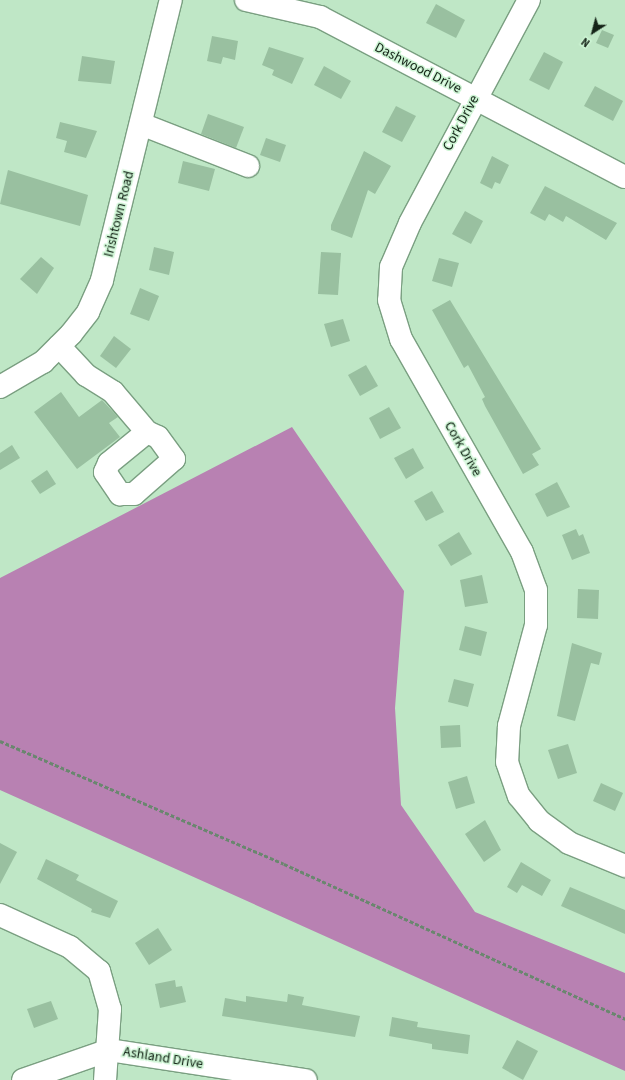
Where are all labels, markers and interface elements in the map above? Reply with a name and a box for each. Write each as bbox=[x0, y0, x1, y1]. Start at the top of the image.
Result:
north arrow bbox=[573, 12, 613, 52]
text: N bbox=[578, 34, 593, 50]
street label: Dashwood Drive bbox=[372, 39, 464, 97]
street label: Cork Drive bbox=[439, 92, 483, 154]
street label: Irishtown Road bbox=[100, 169, 138, 259]
street label: Cork Drive bbox=[441, 419, 485, 479]
street label: Ashland Drive bbox=[122, 1043, 204, 1073]

